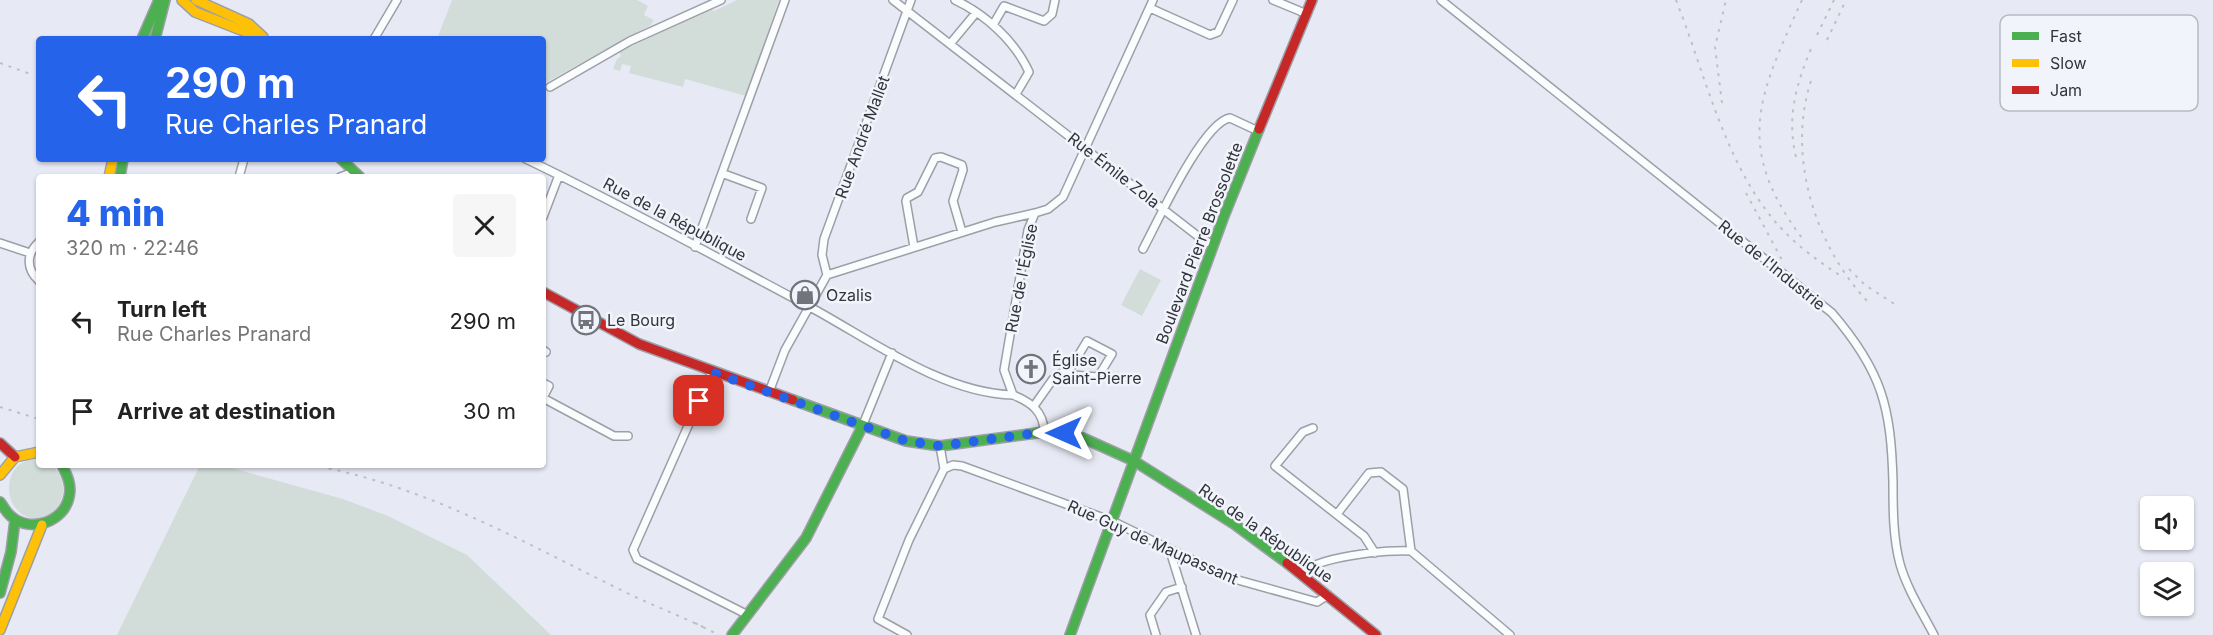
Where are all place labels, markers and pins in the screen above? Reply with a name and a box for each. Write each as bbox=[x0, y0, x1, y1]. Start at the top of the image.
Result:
shop icon: Ozalis bbox=[789, 279, 821, 311]
place label: Ozalis bbox=[826, 285, 872, 305]
bus stop icon: Le Bourg bbox=[570, 304, 602, 336]
place label: Le Bourg bbox=[607, 310, 675, 330]
place label: Église Saint-Pierre bbox=[1052, 350, 1142, 388]
church icon: Église Saint-Pierre bbox=[1015, 353, 1047, 385]
pin bbox=[673, 375, 724, 426]

